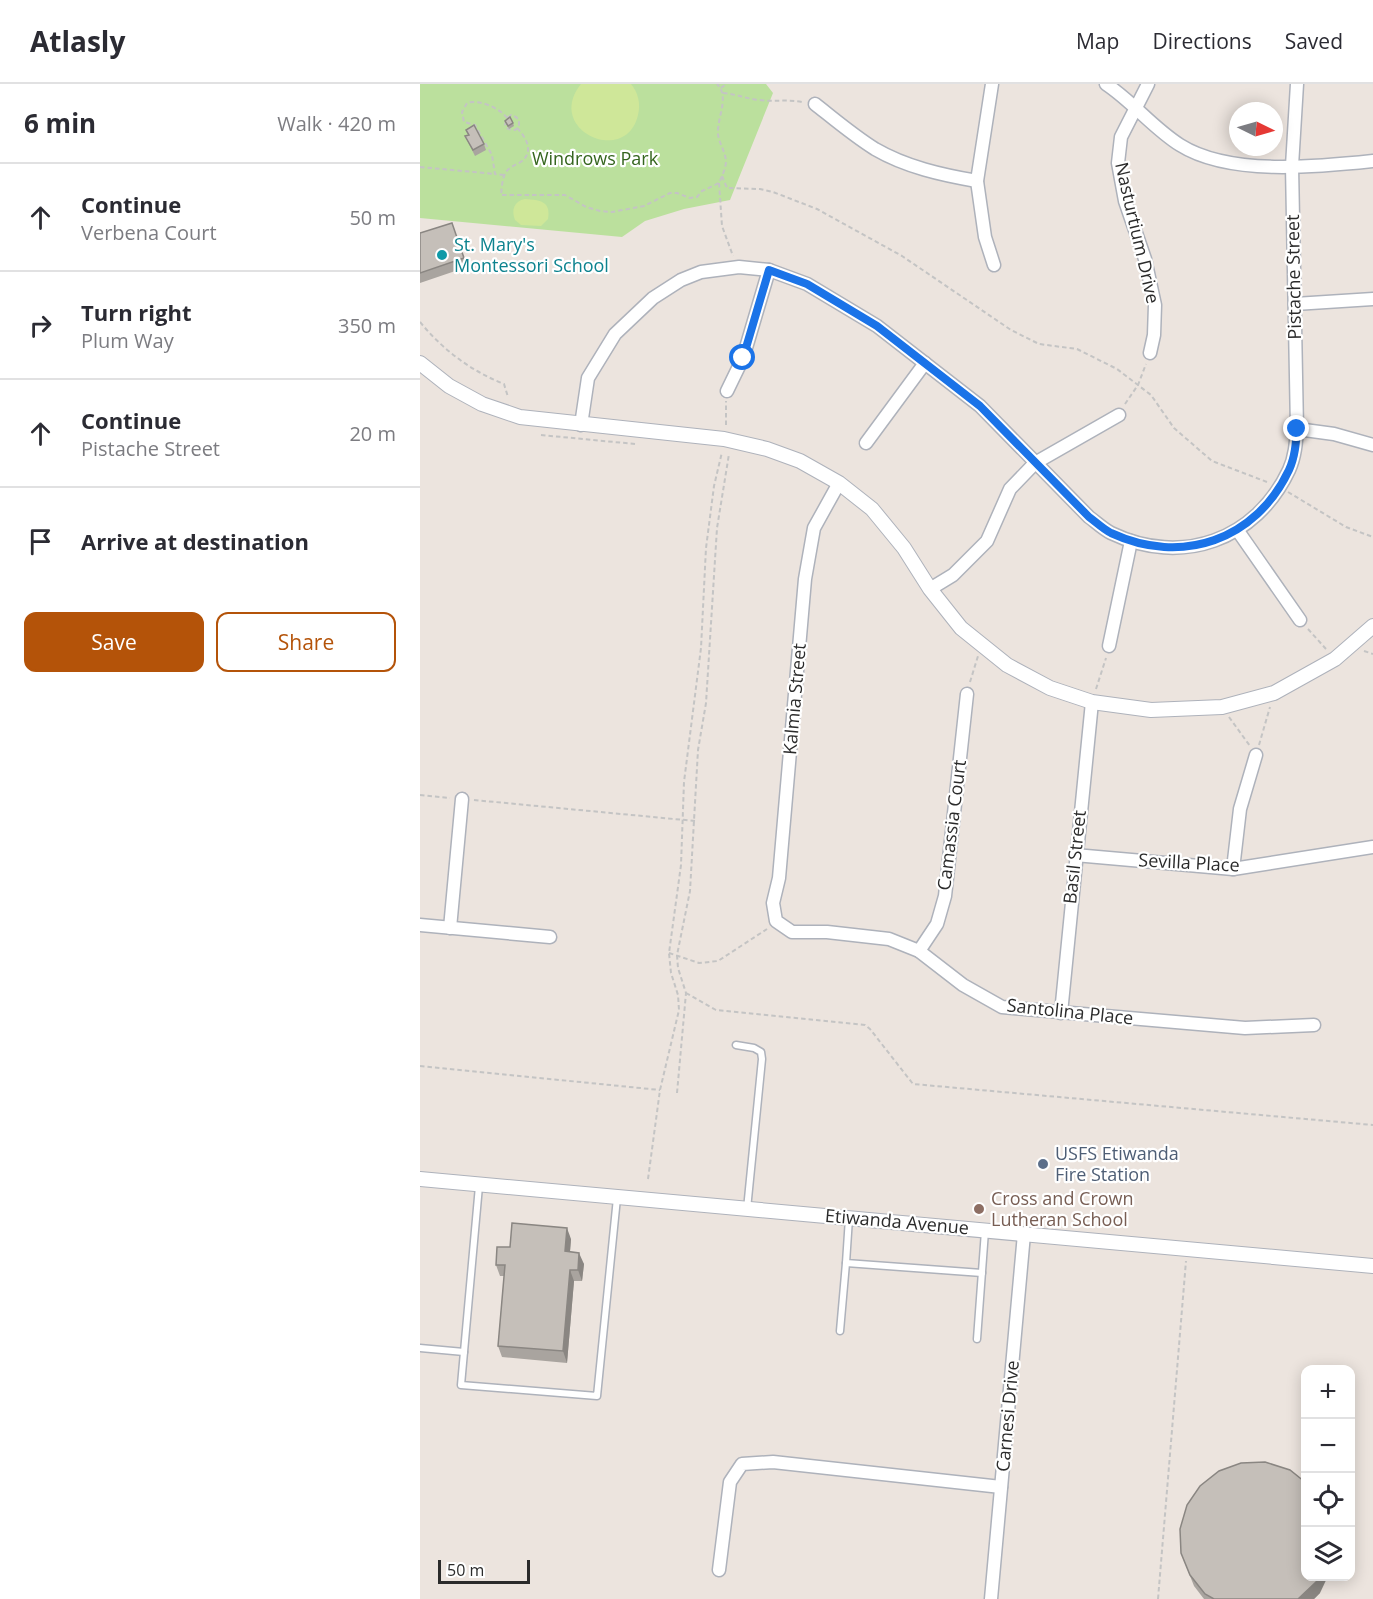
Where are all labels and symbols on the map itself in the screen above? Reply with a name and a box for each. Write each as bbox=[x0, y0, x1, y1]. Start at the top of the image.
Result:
north arrow bbox=[1229, 102, 1283, 156]
park label: Windrows Park bbox=[532, 146, 659, 170]
street label: Nasturtium Drive bbox=[1110, 160, 1166, 306]
street label: Pistache Street bbox=[1280, 214, 1306, 340]
place label: St. Mary's Montessori School bbox=[454, 232, 609, 277]
marker: St. Mary's Montessori School bbox=[435, 248, 449, 262]
route start bbox=[729, 344, 755, 370]
route end bbox=[1283, 415, 1309, 441]
street label: Kalmia Street bbox=[777, 642, 811, 756]
street label: Camassia Court bbox=[931, 758, 971, 892]
street label: Basil Street bbox=[1057, 809, 1091, 905]
street label: Sevilla Place bbox=[1138, 847, 1240, 877]
street label: Santolina Place bbox=[1006, 992, 1135, 1030]
place label: USFS Etiwanda Fire Station bbox=[1055, 1141, 1179, 1186]
marker: USFS Etiwanda Fire Station bbox=[1036, 1157, 1050, 1171]
place label: Cross and Crown Lutheran School bbox=[991, 1186, 1134, 1231]
marker: Cross and Crown Lutheran School bbox=[972, 1202, 986, 1216]
street label: Etiwanda Avenue bbox=[824, 1203, 970, 1239]
street label: Carnesi Drive bbox=[990, 1359, 1024, 1473]
scale bar bbox=[438, 1557, 530, 1584]

